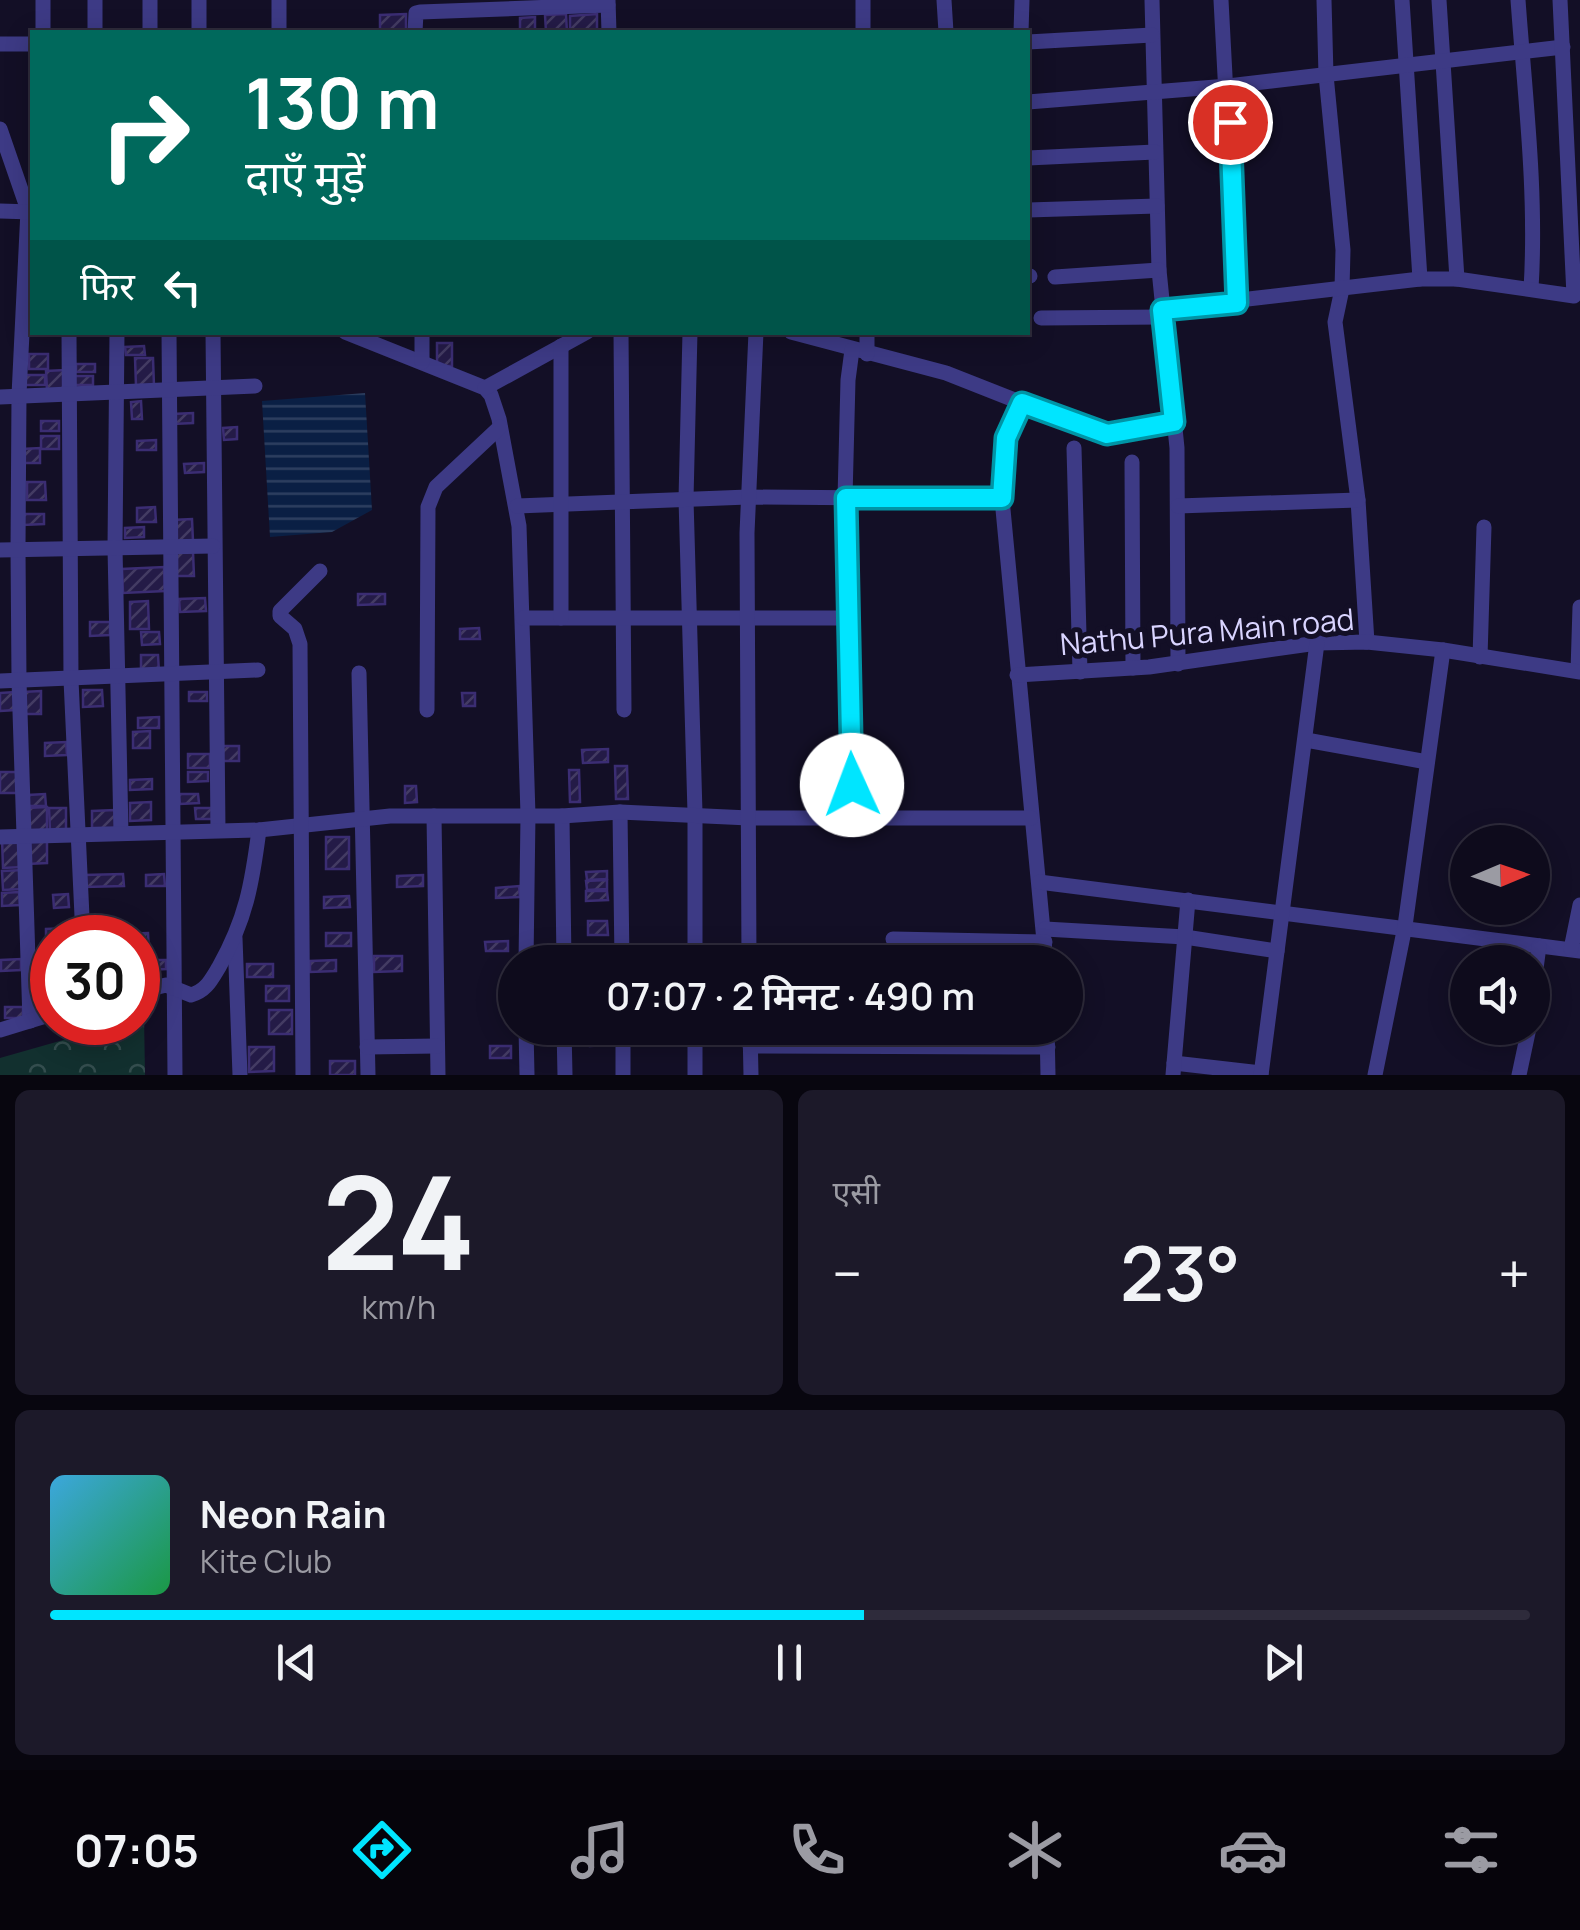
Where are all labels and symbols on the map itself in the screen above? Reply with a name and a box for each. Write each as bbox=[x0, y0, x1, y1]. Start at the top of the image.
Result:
pin bbox=[1188, 80, 1273, 165]
street label: Nathu Pura Main road bbox=[1058, 598, 1356, 664]
position arrow bbox=[800, 733, 904, 837]
north arrow bbox=[1450, 825, 1550, 925]
speed limit sign: 30 bbox=[30, 915, 160, 1045]

